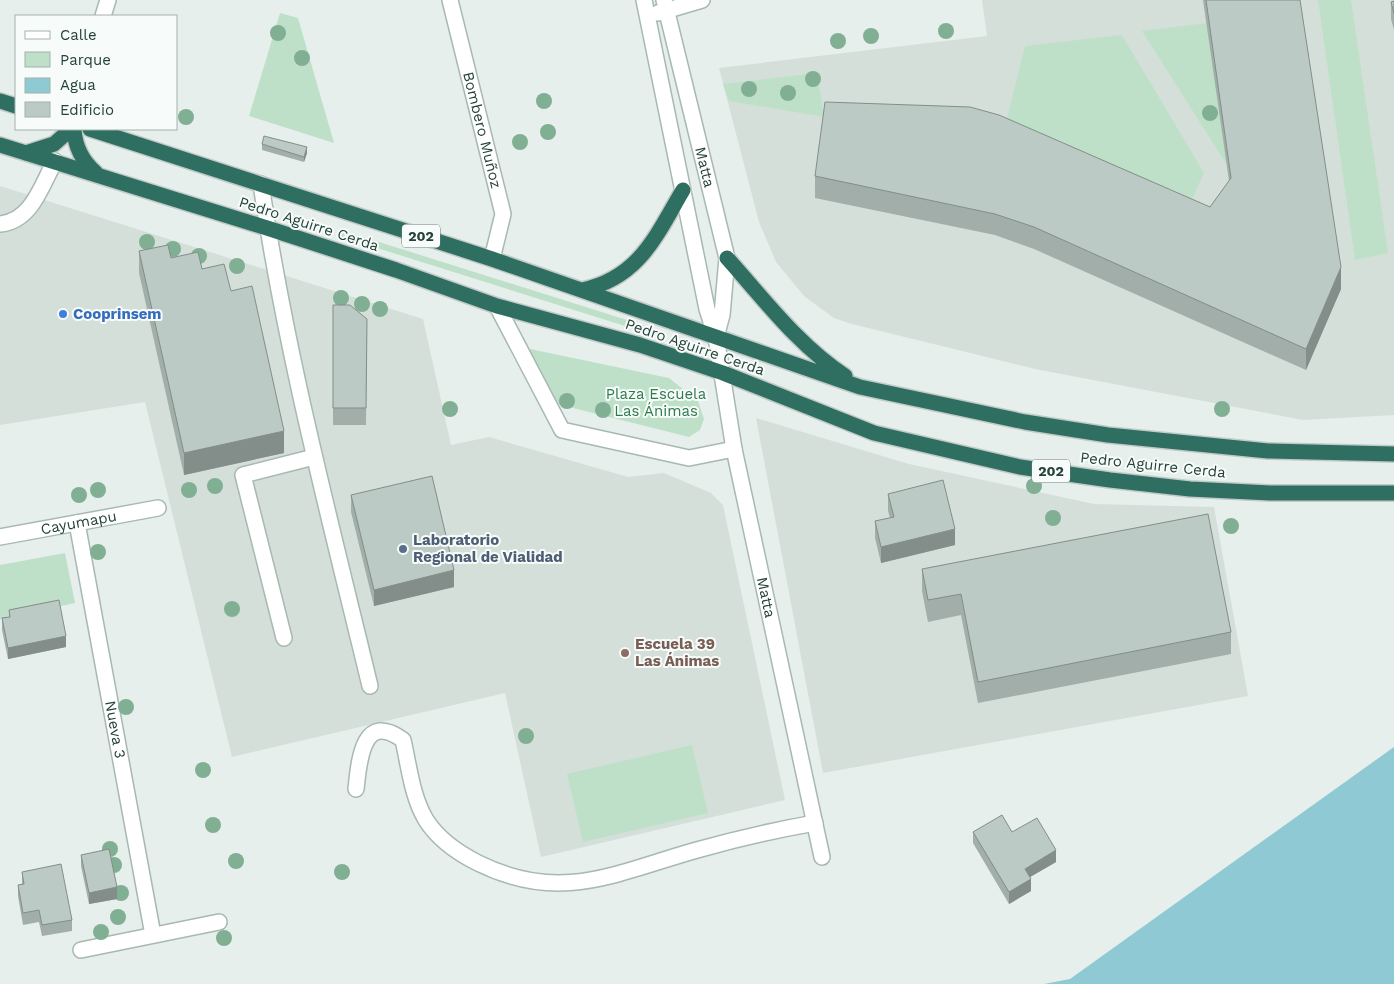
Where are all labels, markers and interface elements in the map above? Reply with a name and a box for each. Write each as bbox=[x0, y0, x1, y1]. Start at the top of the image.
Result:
legend bbox=[15, 15, 178, 130]
text: Calle bbox=[60, 26, 97, 44]
text: Parque bbox=[60, 51, 111, 69]
street label: Bombero Muñoz bbox=[459, 70, 505, 190]
text: Agua bbox=[60, 76, 96, 94]
text: Edificio bbox=[60, 101, 114, 119]
street label: Matta bbox=[691, 145, 719, 190]
street label: Pedro Aguirre Cerda bbox=[237, 193, 382, 255]
road number: 202 bbox=[402, 225, 440, 248]
place label: Cooprinsem bbox=[73, 305, 161, 323]
marker: Cooprinsem bbox=[57, 308, 69, 320]
street label: Pedro Aguirre Cerda bbox=[623, 315, 767, 379]
park label: Plaza Escuela Las Ánimas bbox=[606, 385, 707, 420]
street label: Pedro Aguirre Cerda bbox=[1079, 448, 1227, 482]
road number: 202 bbox=[1032, 460, 1070, 482]
street label: Cayumapu bbox=[39, 507, 118, 538]
place label: Laboratorio Regional de Vialidad bbox=[413, 531, 563, 566]
marker: Laboratorio Regional de Vialidad bbox=[397, 543, 409, 555]
street label: Matta bbox=[753, 575, 779, 620]
place label: Escuela 39 Las Ánimas bbox=[635, 635, 719, 670]
marker: Escuela 39 Las Ánimas bbox=[619, 647, 631, 659]
street label: Nueva 3 bbox=[101, 699, 129, 760]

